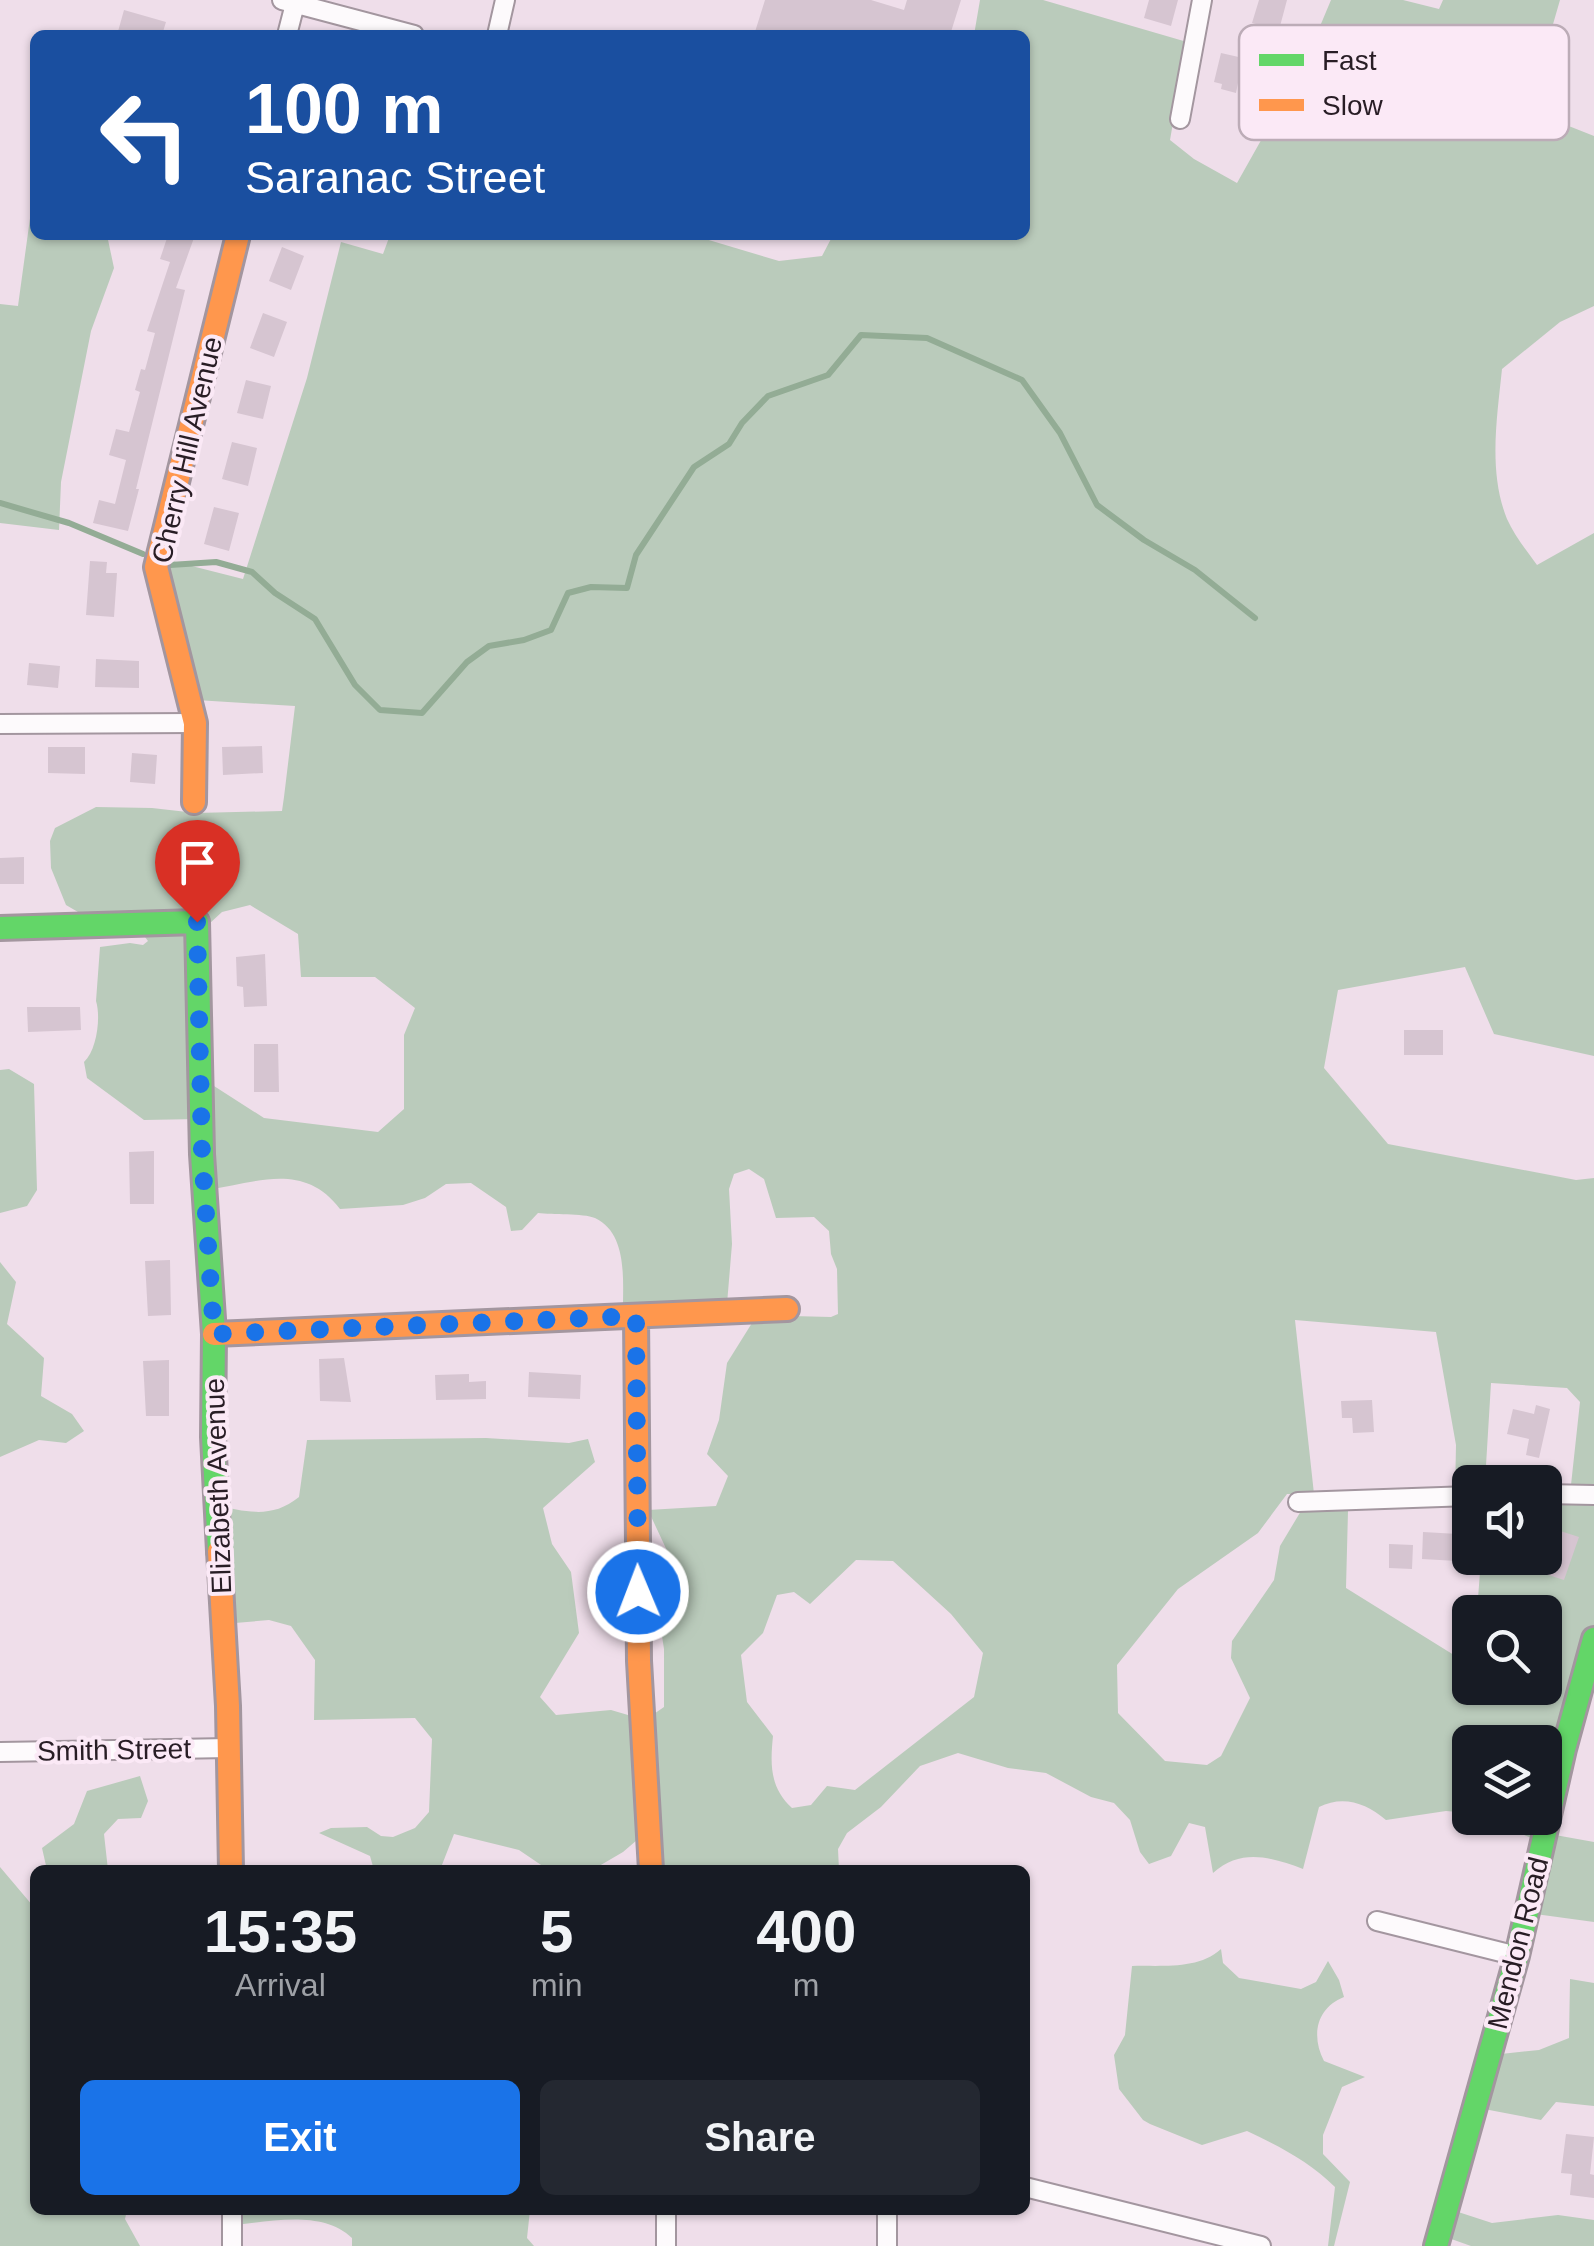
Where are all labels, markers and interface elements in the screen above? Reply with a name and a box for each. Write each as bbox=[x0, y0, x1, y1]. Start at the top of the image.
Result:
legend bbox=[1239, 25, 1569, 140]
text: Fast bbox=[1322, 45, 1377, 76]
icon: left bbox=[80, 70, 210, 200]
text: 100 m bbox=[245, 70, 443, 148]
text: Slow bbox=[1322, 90, 1383, 121]
text: Saranac Street bbox=[245, 152, 545, 203]
street label: Cherry Hill Avenue bbox=[146, 334, 228, 566]
pin bbox=[155, 820, 240, 923]
icon: arrive bbox=[170, 835, 225, 890]
street label: Elizabeth Avenue bbox=[199, 1378, 237, 1594]
map controls bbox=[1452, 1465, 1562, 1835]
button: sound bbox=[1452, 1465, 1562, 1575]
position arrow bbox=[586, 1540, 690, 1644]
button: search bbox=[1452, 1595, 1562, 1705]
button: layers bbox=[1452, 1725, 1562, 1835]
street label: Smith Street bbox=[37, 1733, 192, 1767]
street label: Mendon Road bbox=[1482, 1854, 1554, 2032]
text: 15:35 bbox=[204, 1898, 357, 1965]
text: 5 bbox=[540, 1898, 573, 1965]
text: 400 bbox=[756, 1898, 856, 1965]
text: Arrival bbox=[235, 1967, 326, 2003]
text: min bbox=[531, 1967, 582, 2003]
text: m bbox=[793, 1967, 820, 2003]
button: Exit bbox=[80, 2080, 520, 2195]
button: Share bbox=[540, 2080, 980, 2195]

